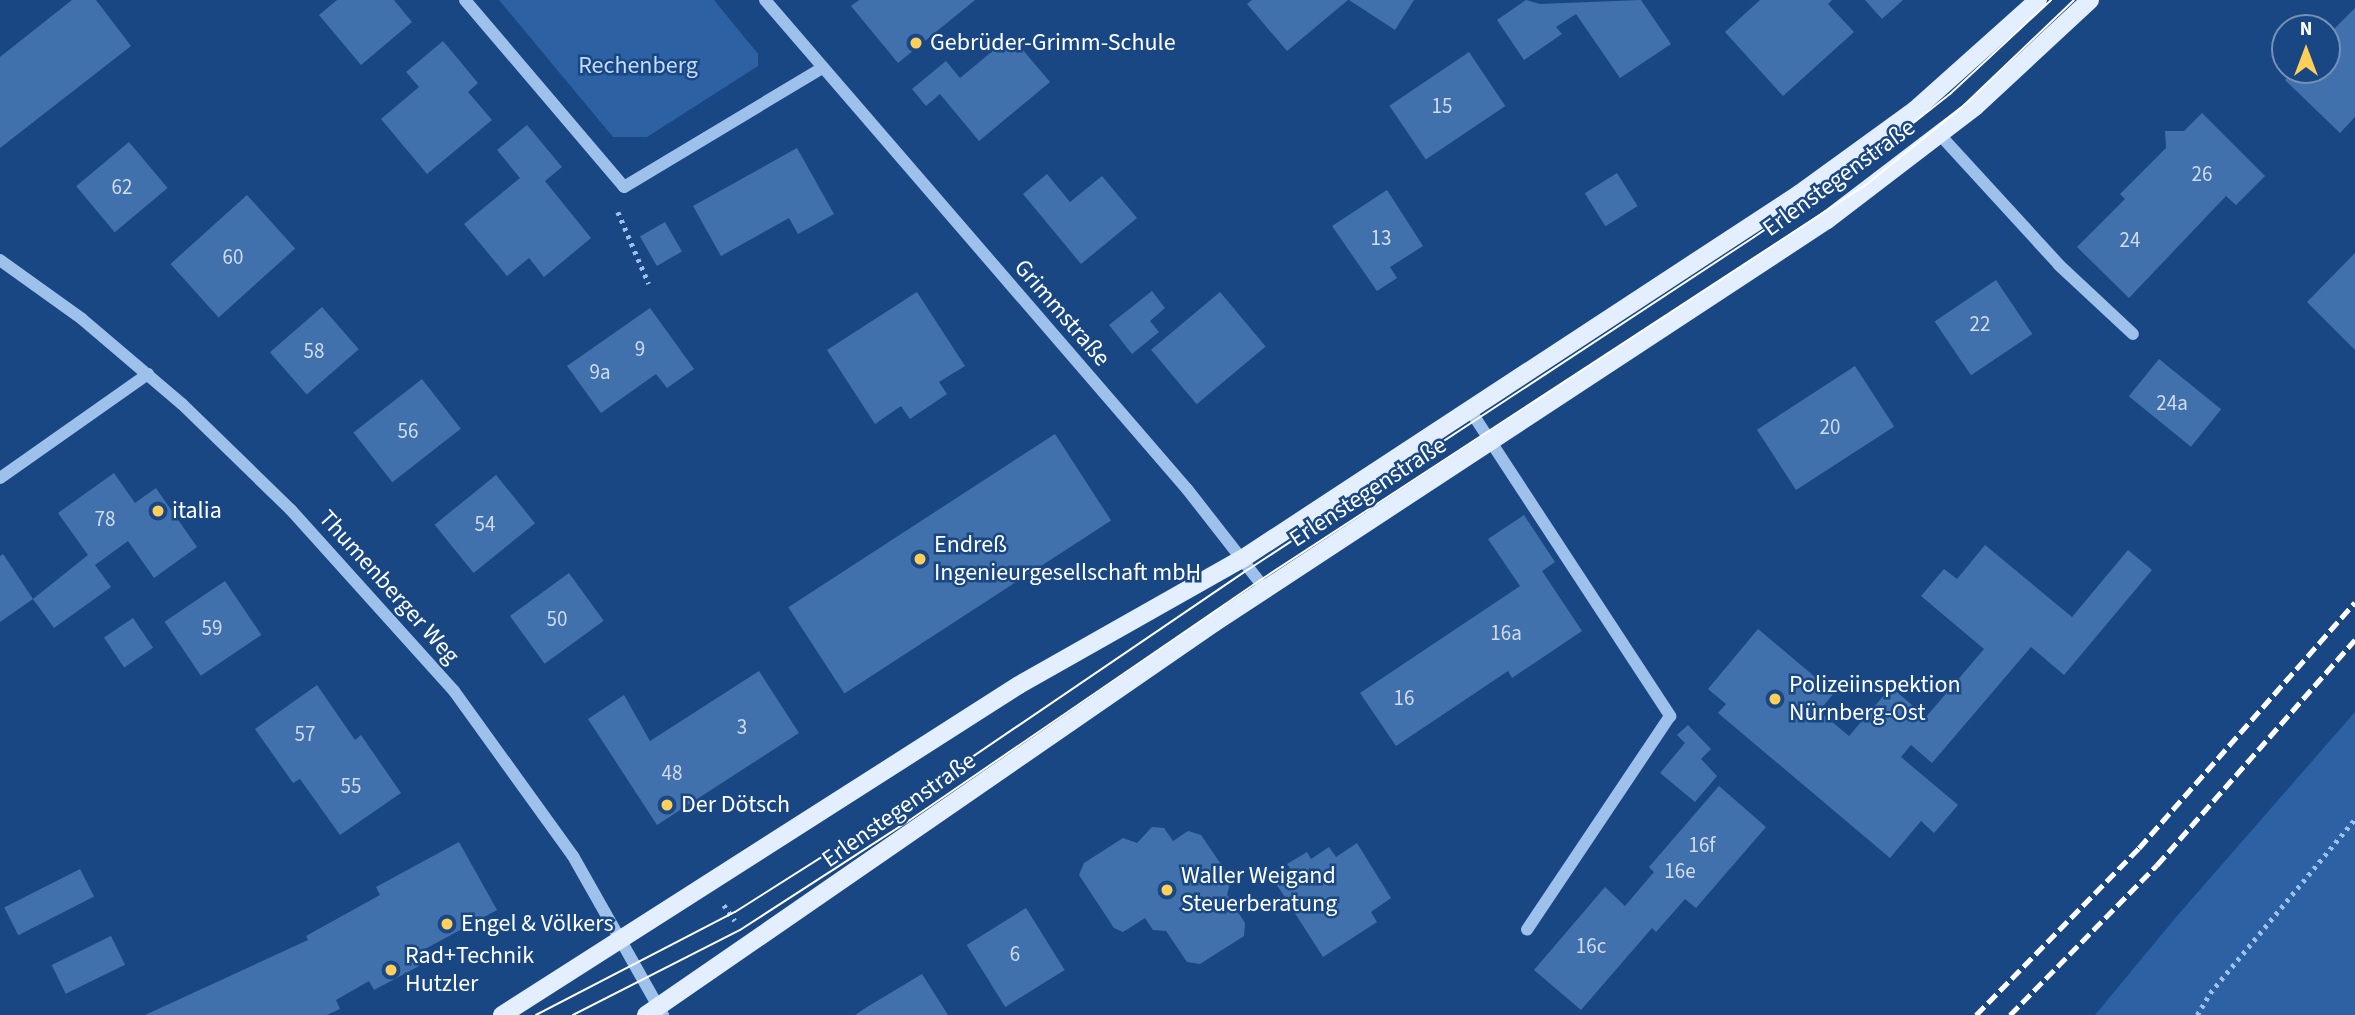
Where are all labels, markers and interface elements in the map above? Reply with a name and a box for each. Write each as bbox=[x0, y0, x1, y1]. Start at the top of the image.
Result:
north arrow bbox=[2271, 14, 2341, 84]
text: N bbox=[2300, 16, 2312, 43]
place label: Gebrüder-Grimm-Schule bbox=[930, 29, 1176, 57]
marker: Gebrüder-Grimm-Schule bbox=[908, 35, 924, 51]
park label: Rechenberg bbox=[578, 52, 698, 80]
house number: 15 bbox=[1432, 93, 1452, 119]
street label: Erlenstegenstraße bbox=[1757, 113, 1921, 243]
house number: 26 bbox=[2192, 161, 2212, 187]
house number: 62 bbox=[112, 174, 132, 200]
house number: 13 bbox=[1371, 225, 1391, 251]
house number: 24 bbox=[2120, 227, 2140, 253]
house number: 60 bbox=[223, 244, 243, 270]
street label: Grimmstraße bbox=[1008, 254, 1116, 372]
house number: 22 bbox=[1970, 311, 1990, 337]
house number: 9 bbox=[635, 336, 645, 362]
house number: 58 bbox=[304, 338, 324, 364]
house number: 9a bbox=[589, 359, 611, 385]
house number: 24a bbox=[2156, 390, 2188, 416]
house number: 20 bbox=[1820, 414, 1840, 440]
house number: 56 bbox=[398, 418, 418, 444]
street label: Erlenstegenstraße bbox=[1284, 431, 1452, 553]
place label: italia bbox=[172, 497, 222, 525]
marker: italia bbox=[150, 503, 166, 519]
street label: Thumenberger Weg bbox=[313, 504, 465, 670]
house number: 78 bbox=[95, 506, 115, 532]
house number: 54 bbox=[475, 511, 495, 537]
place label: Endreß Ingenieurgesellschaft mbH bbox=[934, 531, 1201, 587]
marker: Endreß Ingenieurgesellschaft mbH bbox=[912, 551, 928, 567]
house number: 50 bbox=[547, 606, 567, 632]
house number: 59 bbox=[202, 615, 222, 641]
house number: 16a bbox=[1490, 620, 1522, 646]
place label: Polizeiinspektion Nürnberg-Ost bbox=[1789, 671, 1961, 727]
house number: 16 bbox=[1394, 685, 1414, 711]
marker: Polizeiinspektion Nürnberg-Ost bbox=[1767, 691, 1783, 707]
house number: 3 bbox=[737, 714, 747, 740]
house number: 57 bbox=[295, 721, 315, 747]
street label: Erlenstegenstraße bbox=[817, 746, 981, 874]
house number: 48 bbox=[662, 760, 682, 786]
house number: 55 bbox=[341, 773, 361, 799]
place label: Der Dötsch bbox=[681, 791, 790, 819]
marker: Der Dötsch bbox=[659, 797, 675, 813]
house number: 16f bbox=[1688, 832, 1716, 858]
house number: 16e bbox=[1664, 858, 1696, 884]
place label: Waller Weigand Steuerberatung bbox=[1181, 862, 1337, 918]
marker: Waller Weigand Steuerberatung bbox=[1159, 882, 1175, 898]
place label: Engel & Völkers bbox=[461, 910, 614, 938]
marker: Engel & Völkers bbox=[439, 916, 455, 932]
house number: 16c bbox=[1576, 933, 1606, 959]
house number: 6 bbox=[1010, 941, 1020, 967]
place label: Rad+Technik Hutzler bbox=[405, 942, 534, 998]
marker: Rad+Technik Hutzler bbox=[383, 962, 399, 978]

